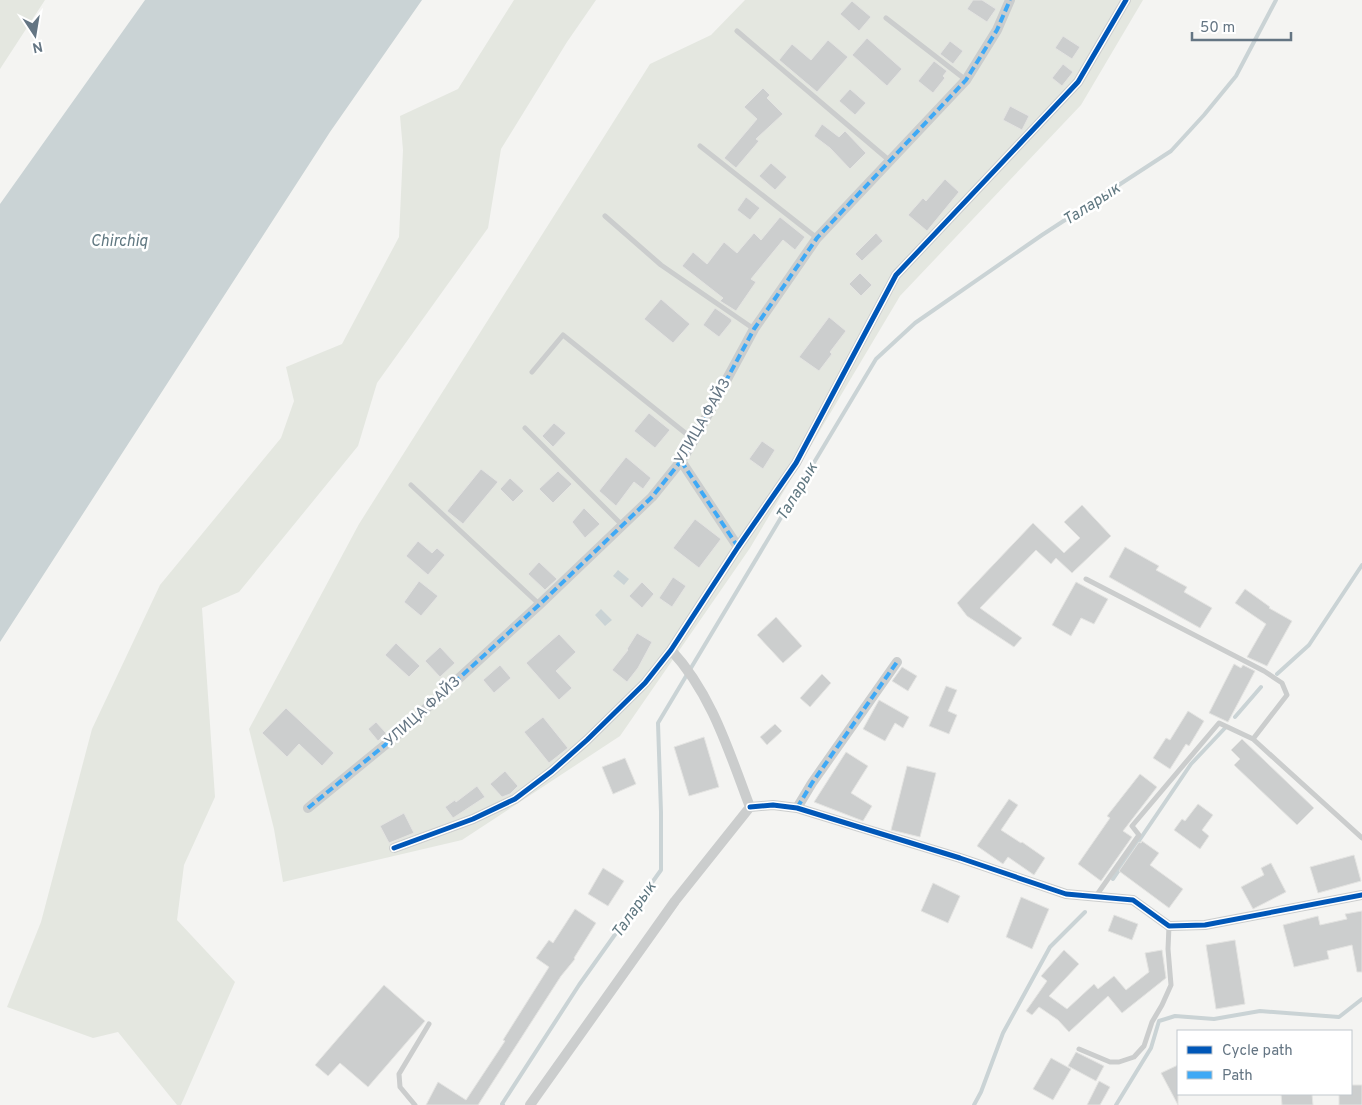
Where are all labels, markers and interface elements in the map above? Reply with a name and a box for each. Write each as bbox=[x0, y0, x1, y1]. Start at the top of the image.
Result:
north arrow bbox=[10, 10, 60, 60]
scale bar bbox=[1192, 10, 1291, 42]
text: 50 m bbox=[1200, 19, 1235, 38]
text: N bbox=[31, 37, 44, 56]
water label: Таларык bbox=[1060, 178, 1125, 231]
water label: Chirchiq bbox=[90, 232, 148, 252]
street label: УЛИЦА ФАЙЗ bbox=[669, 374, 736, 468]
water label: Таларык bbox=[773, 459, 823, 525]
street label: УЛИЦА ФАЙЗ bbox=[380, 671, 465, 751]
water label: Таларык bbox=[608, 877, 662, 942]
legend bbox=[1177, 1030, 1352, 1095]
text: Cycle path bbox=[1222, 1042, 1293, 1061]
text: Path bbox=[1222, 1067, 1253, 1086]

